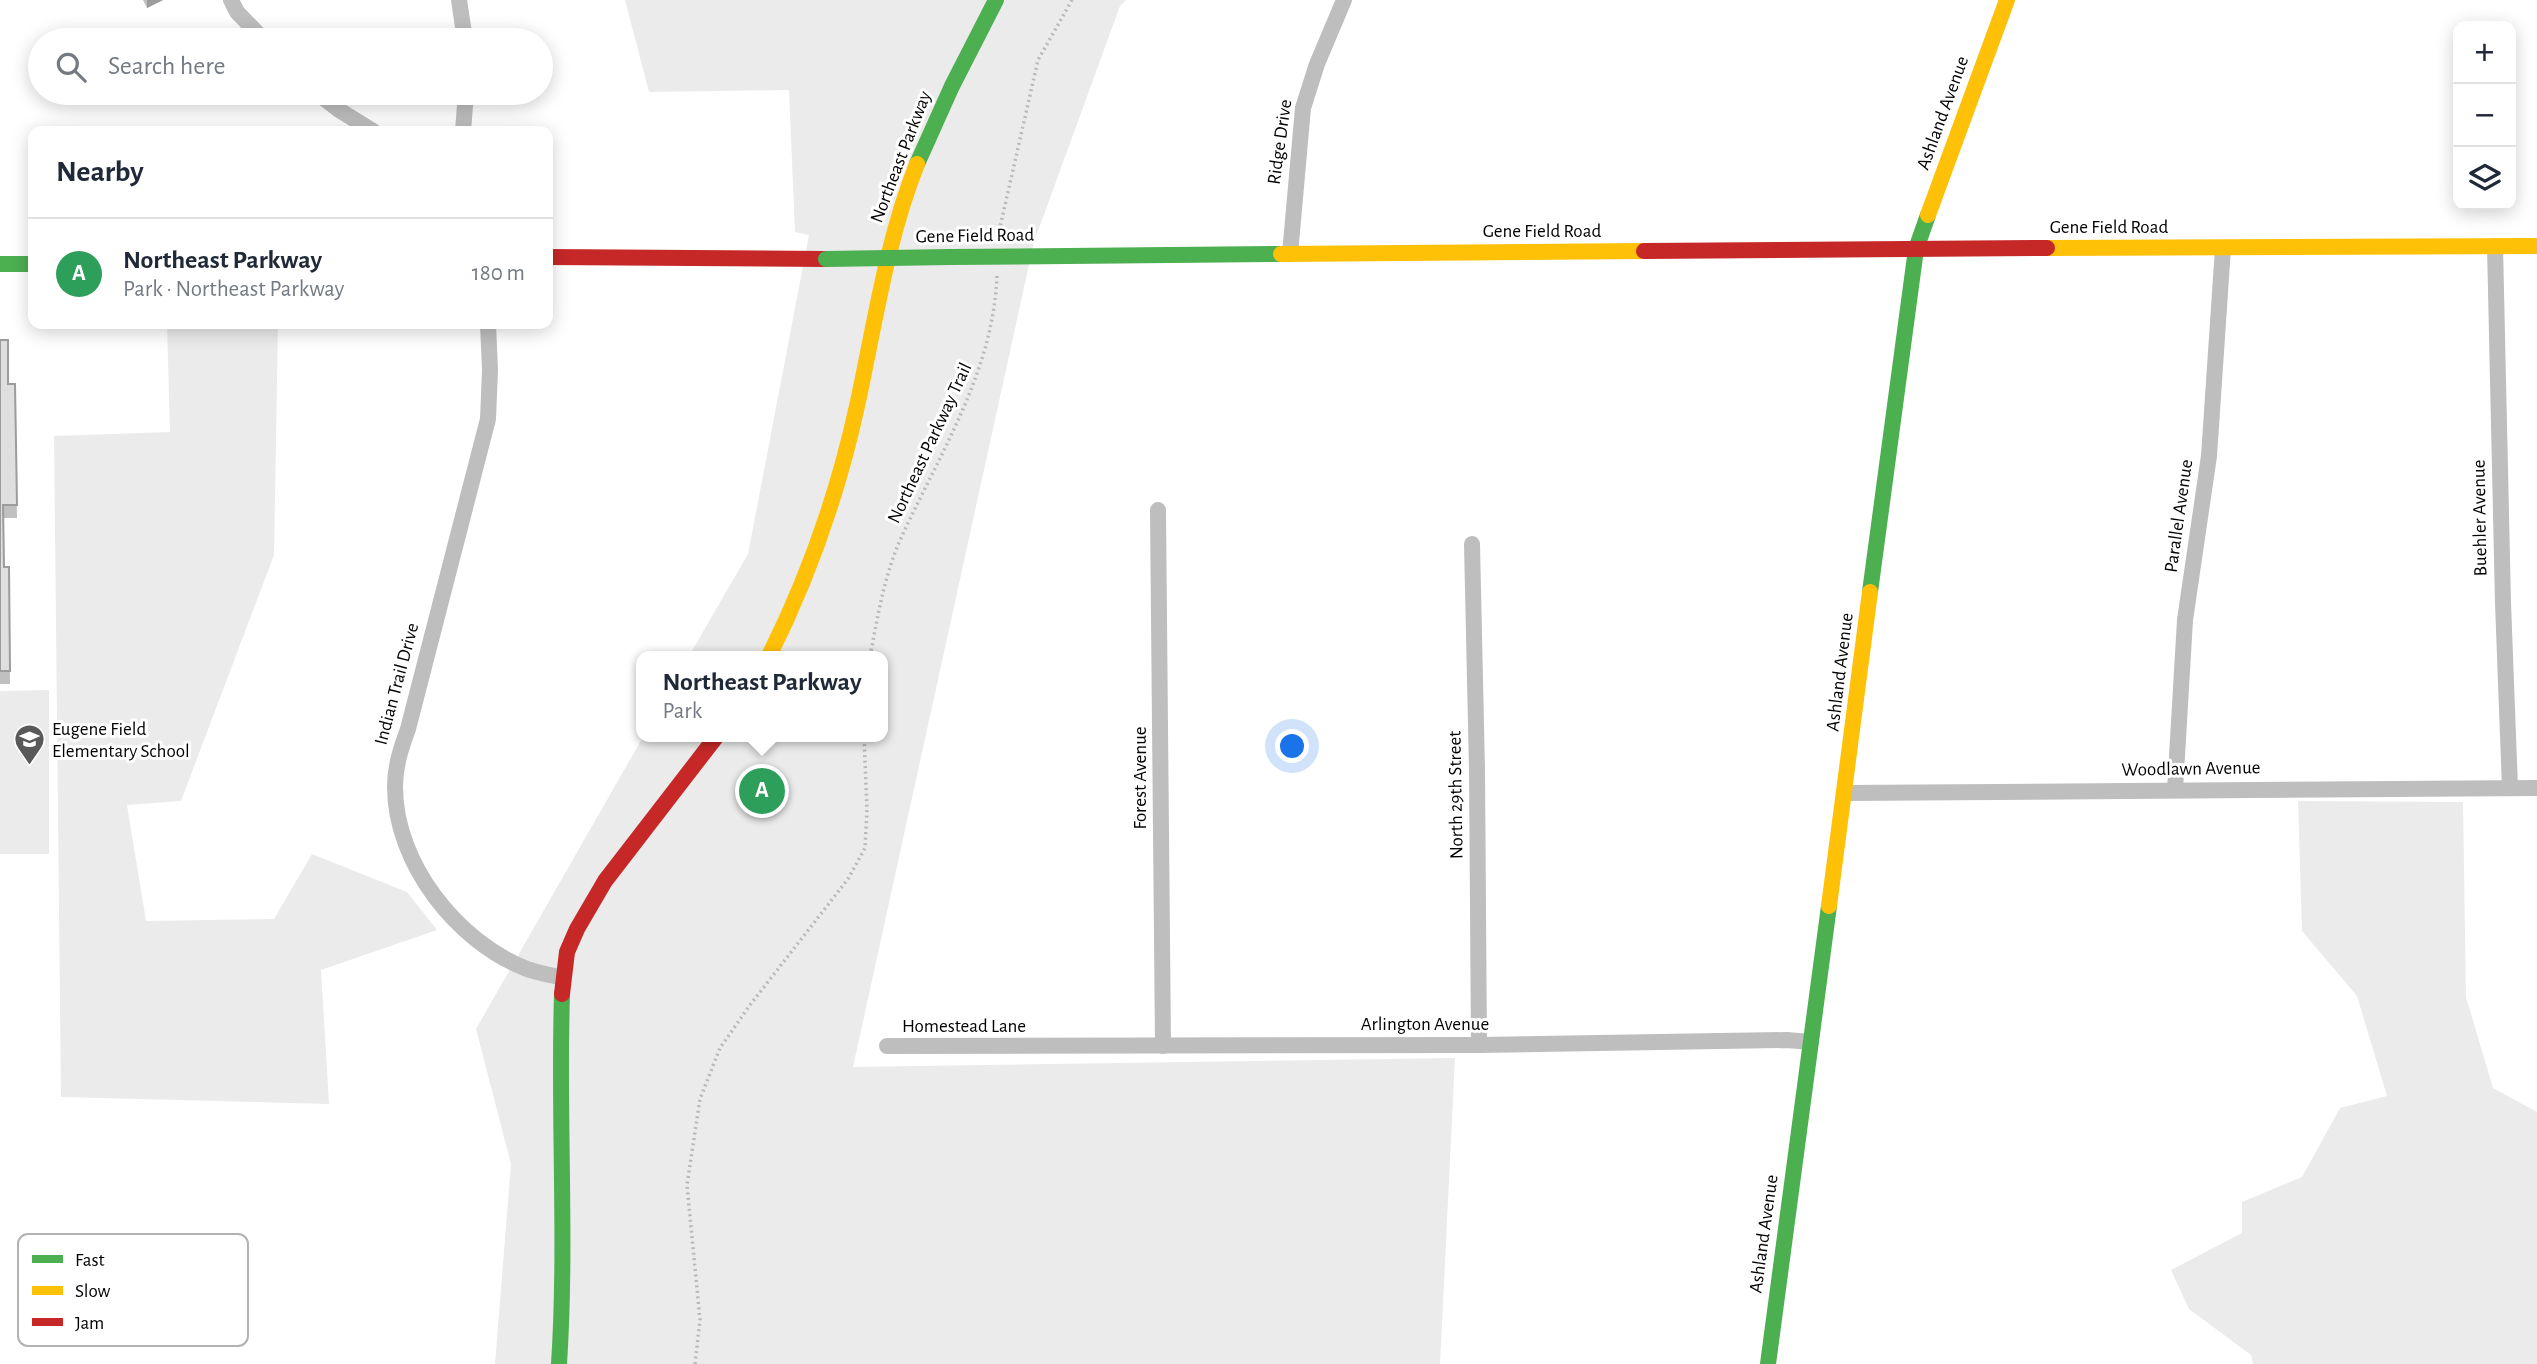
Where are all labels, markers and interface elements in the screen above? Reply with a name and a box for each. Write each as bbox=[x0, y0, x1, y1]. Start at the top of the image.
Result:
map controls bbox=[2453, 21, 2516, 210]
button: + bbox=[2453, 21, 2516, 84]
search box bbox=[28, 28, 553, 105]
icon: search bbox=[52, 48, 90, 86]
text: Search here bbox=[108, 53, 226, 79]
street label: Ashland Avenue bbox=[1914, 54, 1972, 172]
button: − bbox=[2453, 84, 2516, 147]
street label: Northeast Parkway bbox=[867, 88, 935, 226]
street label: Ridge Drive bbox=[1265, 98, 1295, 186]
button: layers bbox=[2453, 147, 2516, 210]
text: Nearby bbox=[56, 157, 144, 187]
street label: Gene Field Road bbox=[2050, 218, 2168, 237]
street label: Gene Field Road bbox=[1483, 222, 1601, 241]
street label: Gene Field Road bbox=[916, 225, 1035, 247]
text: Northeast Parkway bbox=[123, 247, 322, 273]
text: A bbox=[72, 262, 86, 285]
text: 180 m bbox=[472, 262, 525, 285]
text: Park · Northeast Parkway bbox=[123, 278, 344, 301]
street label: Northeast Parkway Trail bbox=[884, 360, 976, 526]
street label: Parallel Avenue bbox=[2162, 458, 2196, 574]
street label: Buehler Avenue bbox=[2469, 460, 2491, 576]
street label: Ashland Avenue bbox=[1823, 612, 1857, 732]
street label: Indian Trail Drive bbox=[372, 621, 422, 747]
popup bbox=[636, 651, 888, 742]
text: Northeast Parkway bbox=[662, 669, 862, 695]
text: Park bbox=[662, 700, 702, 723]
place label: Eugene Field Elementary School bbox=[52, 720, 190, 761]
school or university icon: Eugene Field Elementary School bbox=[12, 723, 46, 767]
street label: Forest Avenue bbox=[1131, 726, 1150, 830]
your location bbox=[1275, 729, 1309, 763]
street label: North 29th Street bbox=[1445, 731, 1467, 859]
street label: Woodlawn Avenue bbox=[2121, 758, 2261, 780]
pin: A bbox=[739, 765, 785, 817]
street label: Arlington Avenue bbox=[1361, 1015, 1489, 1034]
street label: Homestead Lane bbox=[902, 1017, 1026, 1036]
street label: Ashland Avenue bbox=[1746, 1174, 1782, 1294]
legend bbox=[18, 1234, 248, 1346]
text: Fast bbox=[75, 1251, 105, 1270]
text: Slow bbox=[75, 1282, 111, 1301]
text: Jam bbox=[75, 1314, 104, 1333]

